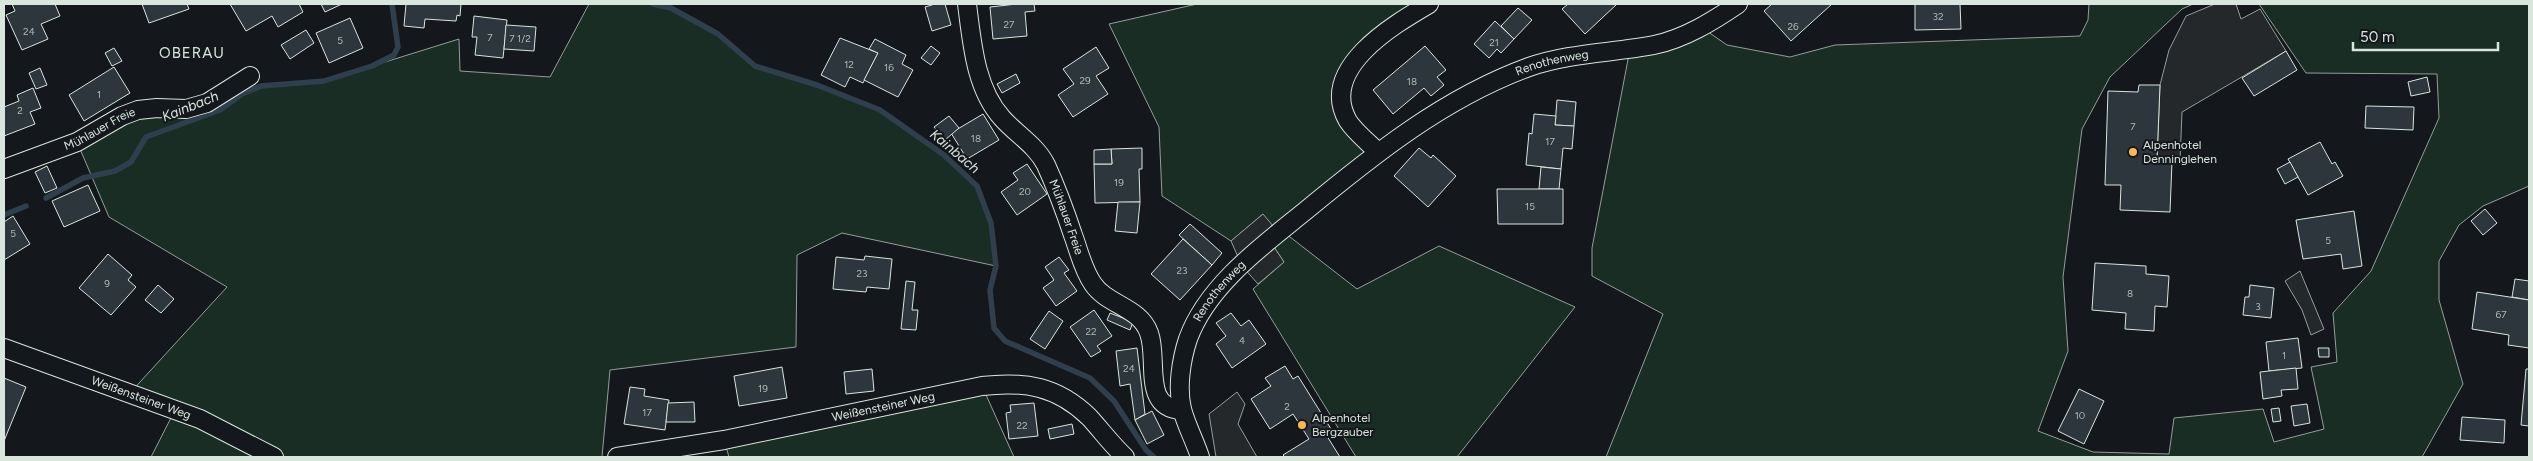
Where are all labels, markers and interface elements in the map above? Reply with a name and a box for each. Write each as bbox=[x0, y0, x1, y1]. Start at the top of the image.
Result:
house number: 32 bbox=[1932, 10, 1944, 23]
house number: 27 bbox=[1004, 18, 1015, 31]
house number: 26 bbox=[1787, 20, 1799, 33]
scale bar bbox=[2353, 20, 2498, 52]
house number: 24 bbox=[23, 25, 35, 38]
text: 50 m bbox=[2360, 28, 2395, 46]
house number: 7 bbox=[487, 31, 493, 44]
house number: 7 1/2 bbox=[509, 32, 531, 45]
house number: 5 bbox=[337, 34, 343, 47]
house number: 21 bbox=[1489, 36, 1499, 49]
district label: OBERAU bbox=[159, 44, 225, 62]
street label: Renothenweg bbox=[1513, 47, 1589, 79]
house number: 12 bbox=[844, 58, 854, 71]
house number: 16 bbox=[884, 61, 894, 74]
house number: 29 bbox=[1079, 74, 1091, 87]
house number: 18 bbox=[1407, 75, 1417, 88]
water label: Kainbach bbox=[159, 87, 221, 126]
house number: 1 bbox=[97, 88, 101, 101]
house number: 2 bbox=[17, 104, 23, 117]
street label: Mühlauer Freie bbox=[62, 104, 138, 153]
house number: 7 bbox=[2130, 120, 2136, 133]
water label: Kainbach bbox=[926, 126, 983, 177]
house number: 18 bbox=[971, 132, 981, 145]
house number: 17 bbox=[1545, 135, 1555, 148]
place label: Alpenhotel Denninglehen bbox=[2143, 138, 2217, 166]
marker: Alpenhotel Denninglehen bbox=[2127, 146, 2139, 158]
house number: 19 bbox=[1114, 176, 1124, 189]
street label: Mühlauer Freie bbox=[1046, 177, 1086, 257]
house number: 20 bbox=[1019, 185, 1031, 198]
house number: 15 bbox=[1525, 200, 1535, 213]
house number: 5 bbox=[10, 227, 16, 240]
house number: 5 bbox=[2325, 234, 2331, 247]
street label: Renothenweg bbox=[1190, 258, 1248, 324]
house number: 23 bbox=[1176, 264, 1188, 277]
house number: 23 bbox=[856, 267, 868, 280]
house number: 9 bbox=[104, 277, 110, 290]
house number: 8 bbox=[2127, 287, 2133, 300]
house number: 3 bbox=[2255, 300, 2261, 313]
house number: 67 bbox=[2495, 308, 2507, 321]
house number: 22 bbox=[1085, 325, 1097, 338]
house number: 4 bbox=[1239, 334, 1245, 347]
house number: 1 bbox=[2282, 349, 2286, 362]
house number: 24 bbox=[1123, 362, 1135, 375]
street label: Weißensteiner Weg bbox=[90, 373, 193, 422]
house number: 19 bbox=[758, 382, 768, 395]
street label: Weißensteiner Weg bbox=[830, 389, 936, 424]
house number: 2 bbox=[1284, 400, 1290, 413]
house number: 17 bbox=[642, 406, 652, 419]
house number: 10 bbox=[2075, 409, 2085, 422]
place label: Alpenhotel Bergzauber bbox=[1312, 411, 1373, 439]
house number: 22 bbox=[1016, 419, 1028, 432]
marker: Alpenhotel Bergzauber bbox=[1296, 419, 1308, 431]

